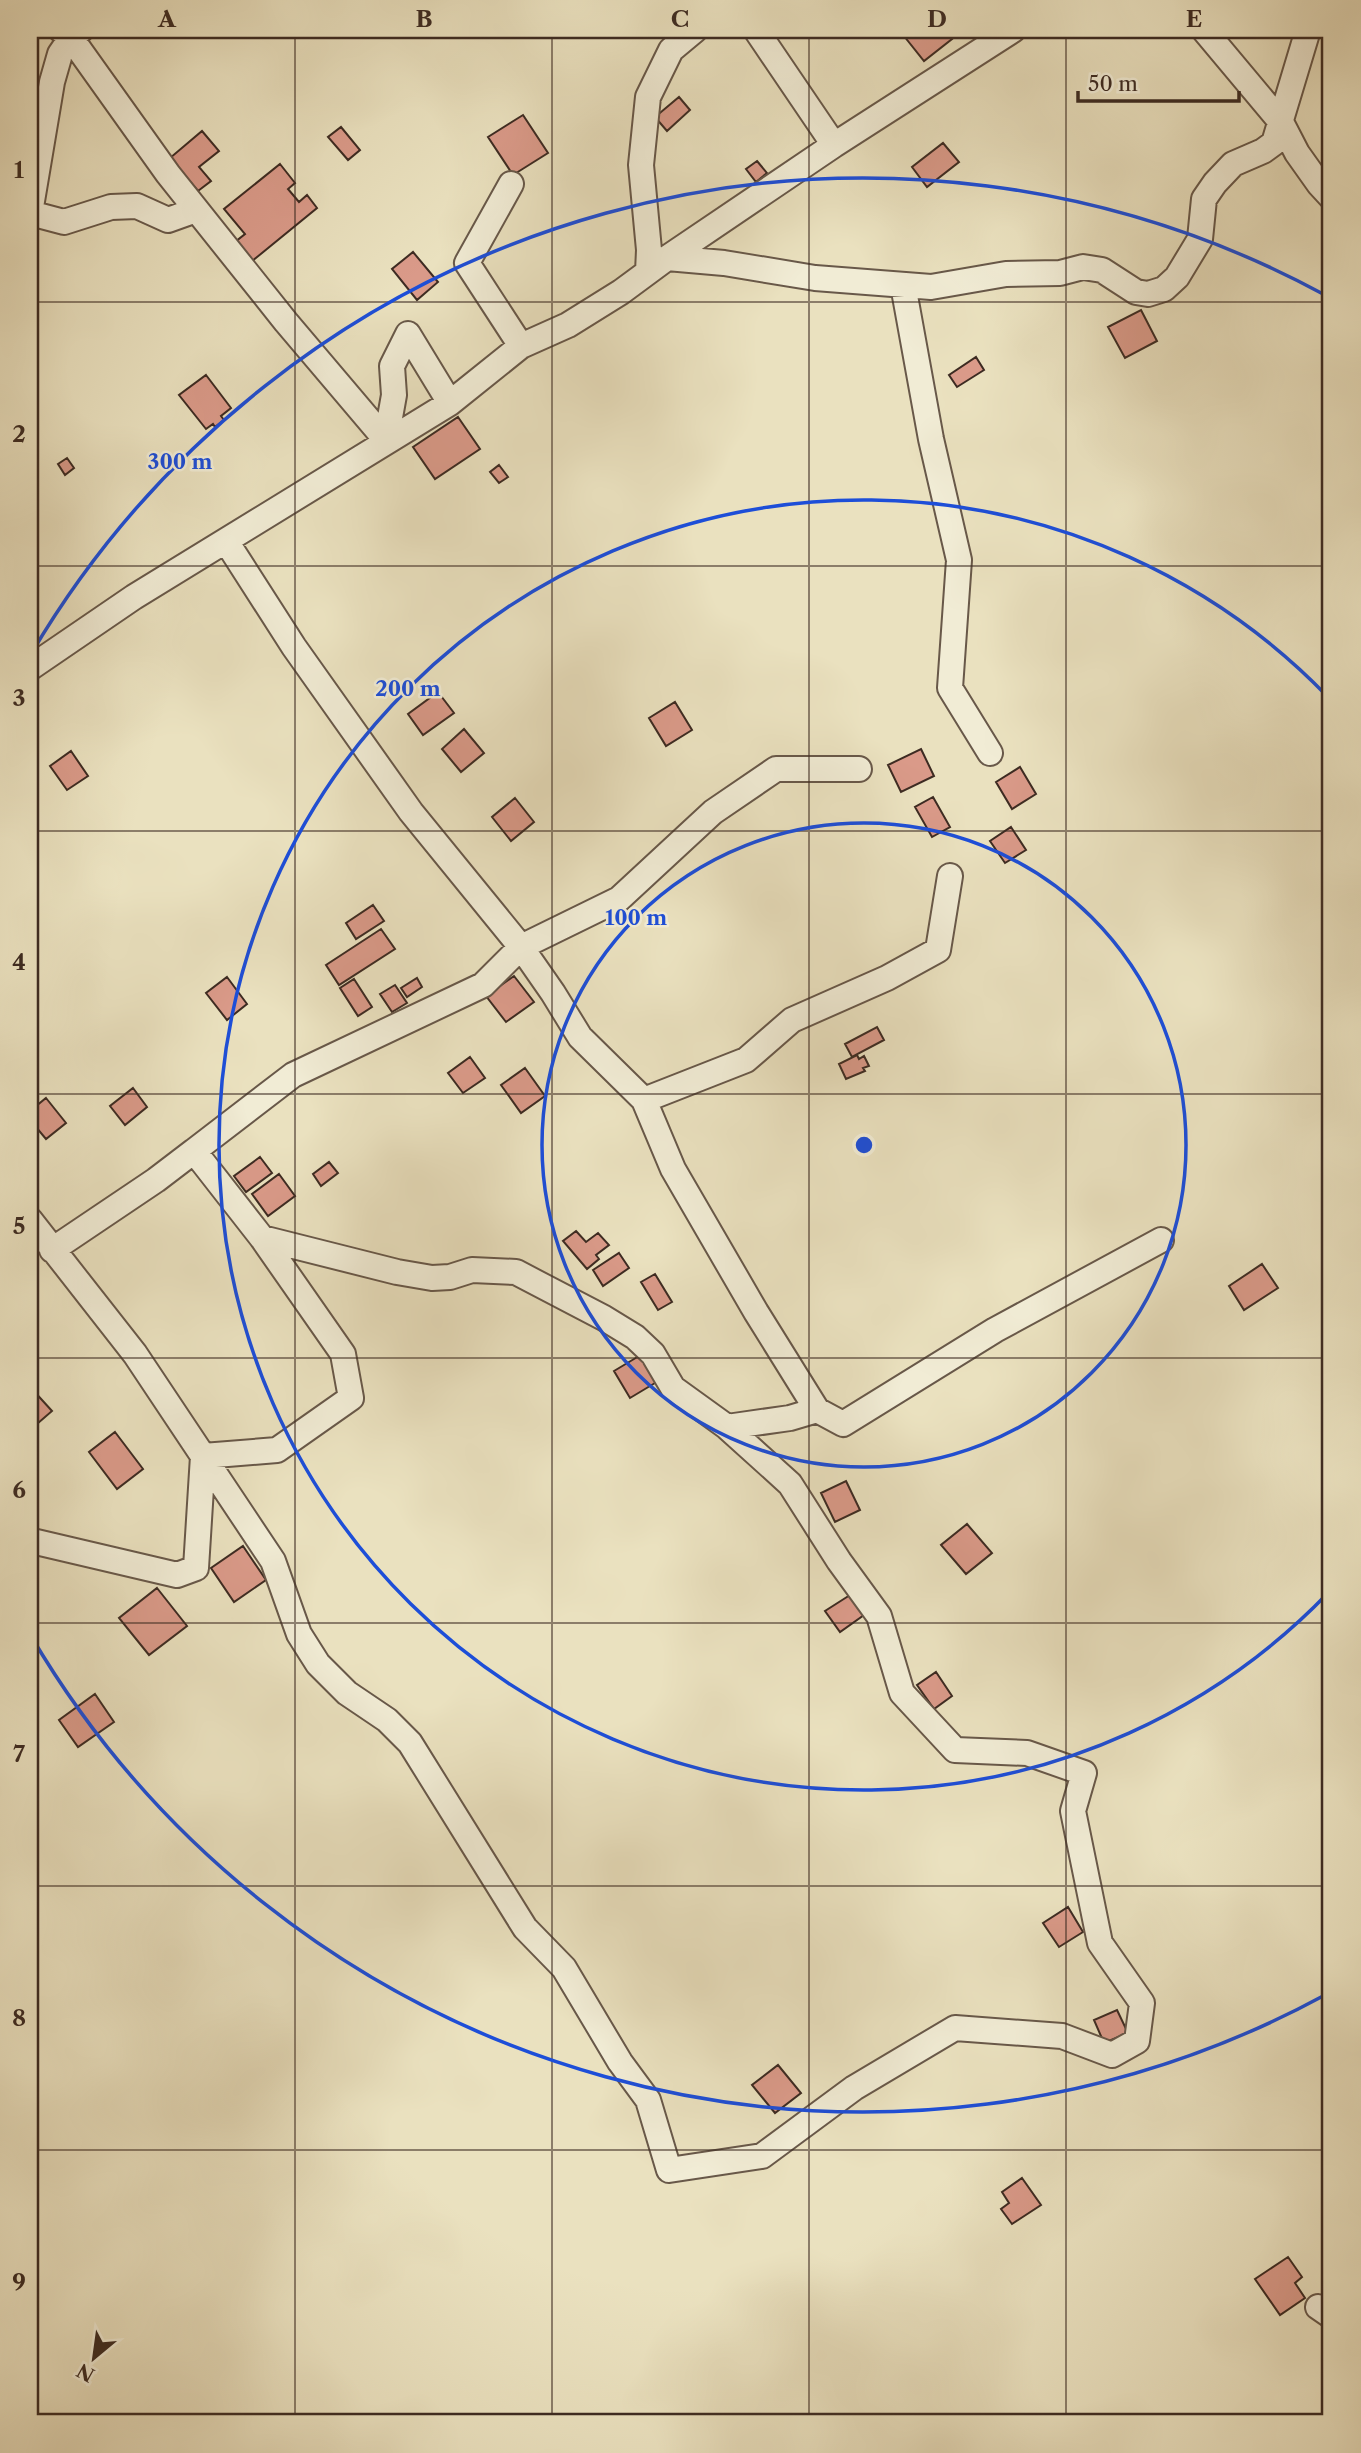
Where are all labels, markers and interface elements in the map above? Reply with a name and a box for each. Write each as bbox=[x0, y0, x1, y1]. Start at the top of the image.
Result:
text: A bbox=[157, 5, 177, 33]
text: B bbox=[415, 5, 433, 33]
text: C bbox=[671, 5, 689, 33]
text: D bbox=[927, 5, 947, 33]
text: E bbox=[1186, 5, 1202, 33]
scale bar bbox=[1078, 60, 1238, 104]
text: 50 m bbox=[1088, 71, 1138, 96]
text: 1 bbox=[14, 156, 25, 184]
text: 2 bbox=[12, 420, 26, 448]
text: 300 m bbox=[148, 449, 212, 474]
text: 200 m bbox=[375, 676, 441, 701]
text: 3 bbox=[13, 684, 26, 712]
text: 100 m bbox=[605, 905, 667, 930]
text: 4 bbox=[12, 948, 26, 976]
centre of rings bbox=[852, 1133, 876, 1157]
text: 5 bbox=[13, 1212, 25, 1240]
text: 6 bbox=[12, 1476, 26, 1504]
text: 7 bbox=[13, 1740, 25, 1768]
text: 8 bbox=[12, 2004, 26, 2032]
text: 9 bbox=[12, 2268, 26, 2296]
north arrow bbox=[60, 2324, 130, 2394]
text: N bbox=[73, 2358, 99, 2386]

